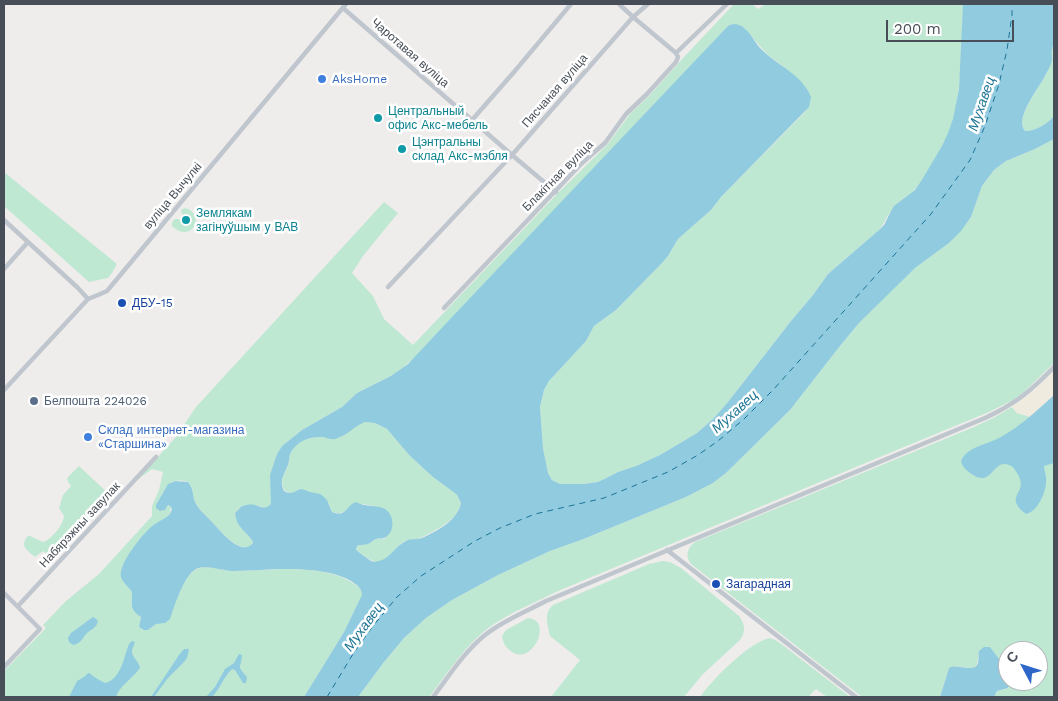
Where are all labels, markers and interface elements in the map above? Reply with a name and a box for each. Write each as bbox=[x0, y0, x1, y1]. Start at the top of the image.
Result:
scale bar bbox=[888, 10, 1016, 42]
street label: Чаротавая вуліца bbox=[368, 15, 452, 91]
text: 200 m bbox=[894, 20, 941, 38]
street label: Пясчаная вуліца bbox=[519, 51, 591, 131]
place label: AksHome bbox=[332, 72, 387, 86]
marker: AksHome bbox=[316, 73, 328, 85]
water label: Мухавец bbox=[965, 75, 999, 133]
place label: Центральный офис Акс-мебель bbox=[388, 104, 488, 132]
marker: Центральный офис Акс-мебель bbox=[372, 112, 384, 124]
place label: Цэнтральны склад Акс-мэбля bbox=[412, 135, 508, 163]
street label: Блакітная вуліца bbox=[520, 138, 596, 214]
marker: Цэнтральны склад Акс-мэбля bbox=[396, 143, 408, 155]
street label: вуліца Вычулкі bbox=[141, 160, 205, 232]
place label: Землякам загінуўшым у ВАВ bbox=[196, 206, 298, 234]
marker: Землякам загінуўшым у ВАВ bbox=[180, 214, 192, 226]
place label: ДБУ-15 bbox=[132, 296, 173, 310]
marker: ДБУ-15 bbox=[116, 297, 128, 309]
water label: Мухавец bbox=[708, 387, 762, 437]
place label: Белпошта 224026 bbox=[44, 394, 147, 408]
marker: Белпошта 224026 bbox=[28, 395, 40, 407]
place label: Склад интернет-магазина «Старшина» bbox=[98, 423, 244, 451]
marker: Склад интернет-магазина «Старшина» bbox=[82, 431, 94, 443]
street label: Набярэжны завулак bbox=[37, 479, 123, 571]
place label: Загарадная bbox=[726, 577, 791, 591]
marker: Загарадная bbox=[710, 578, 722, 590]
water label: Мухавец bbox=[341, 599, 387, 655]
north arrow bbox=[998, 641, 1048, 691]
text: С bbox=[1003, 648, 1022, 666]

